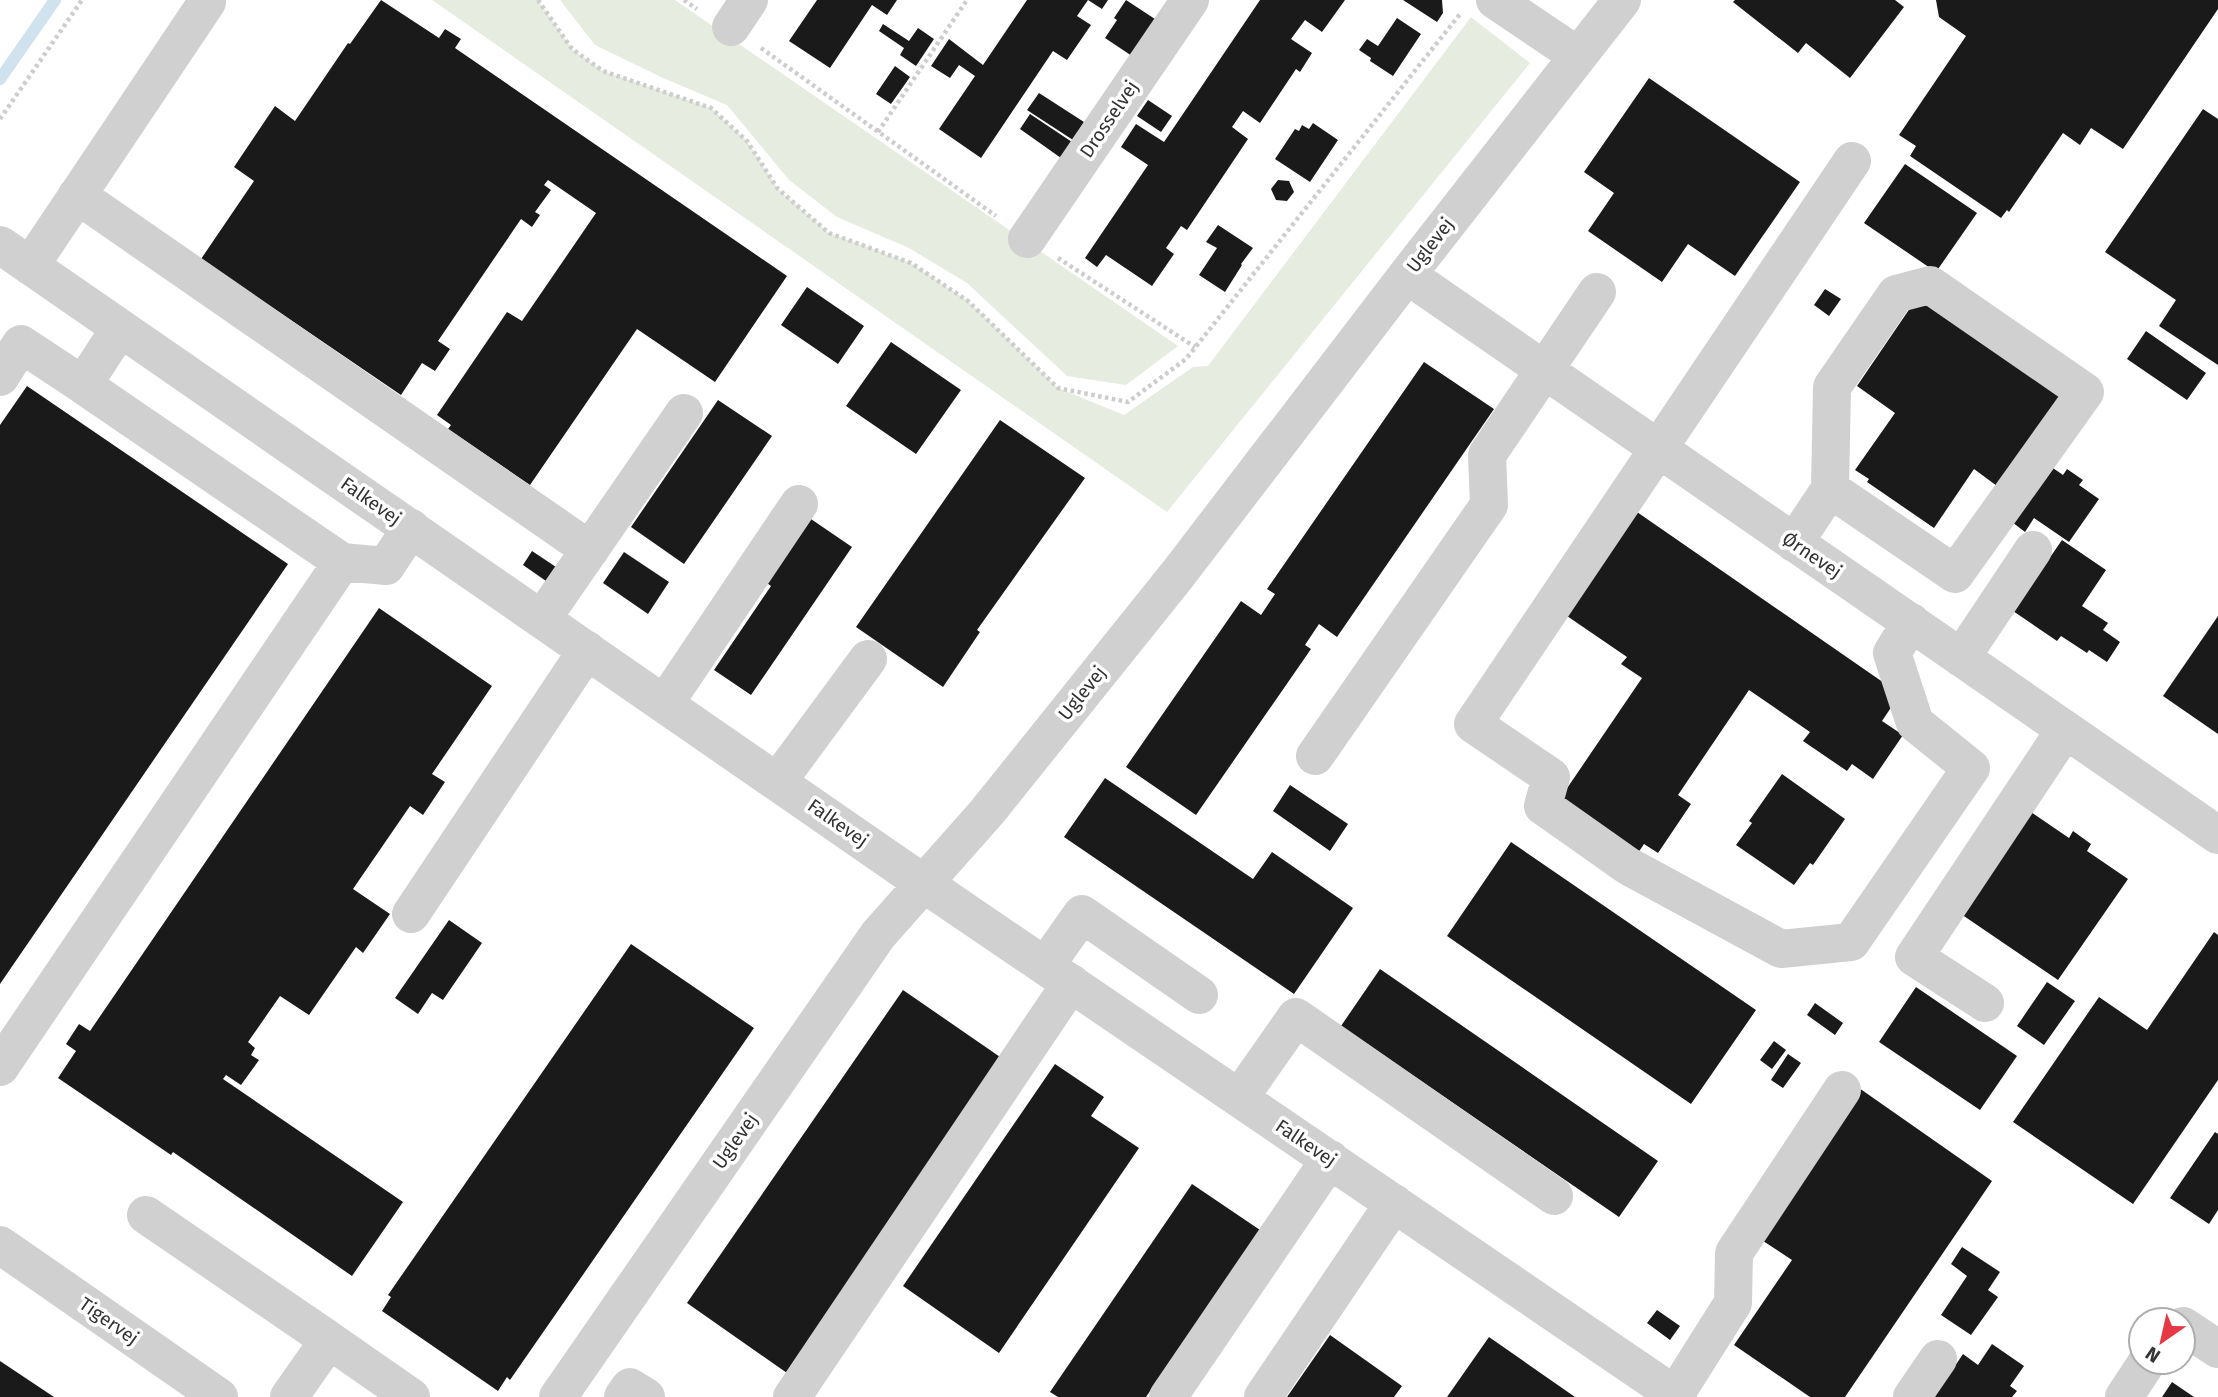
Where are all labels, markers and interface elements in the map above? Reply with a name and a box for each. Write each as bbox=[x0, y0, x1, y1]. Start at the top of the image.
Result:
street label: Drosselvej bbox=[1075, 76, 1143, 162]
street label: Uglevej bbox=[1401, 213, 1459, 277]
street label: Falkevej bbox=[336, 472, 406, 530]
street label: Ørnevej bbox=[1778, 527, 1846, 583]
street label: Uglevej bbox=[1053, 661, 1111, 725]
street label: Falkevej bbox=[803, 794, 873, 852]
street label: Uglevej bbox=[707, 1109, 763, 1173]
street label: Falkevej bbox=[1271, 1114, 1341, 1172]
street label: Tigervej bbox=[75, 1292, 143, 1350]
north arrow bbox=[2127, 1306, 2197, 1376]
text: N bbox=[2141, 1342, 2164, 1368]

